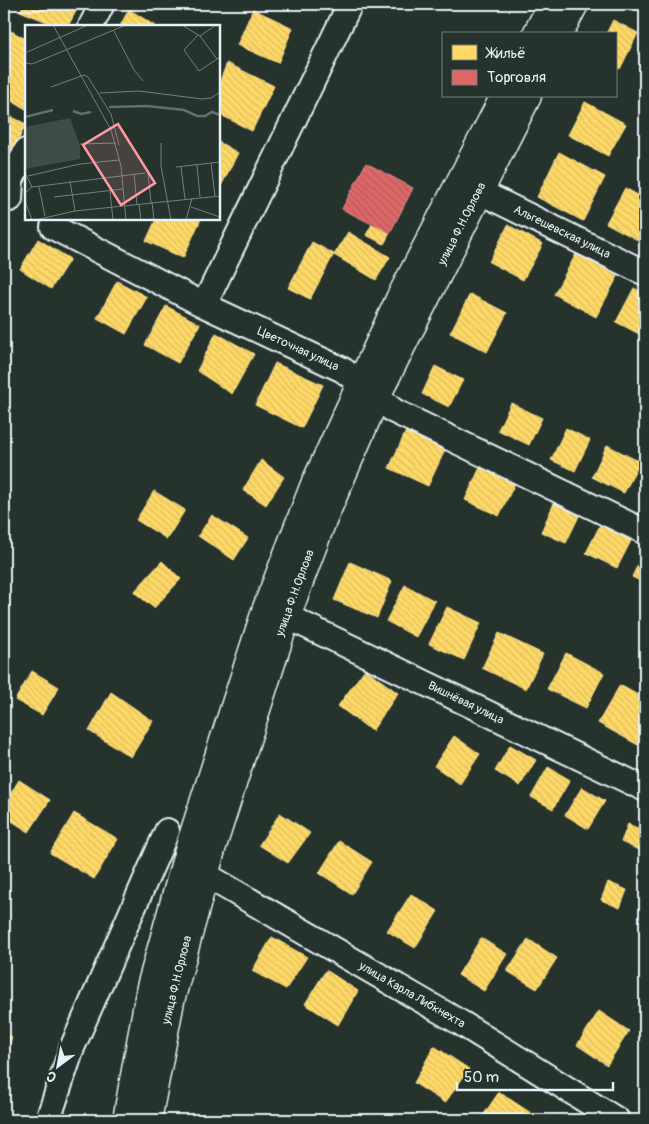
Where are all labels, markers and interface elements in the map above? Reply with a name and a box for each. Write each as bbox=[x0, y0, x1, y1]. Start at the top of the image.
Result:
inset map bbox=[25, 25, 220, 220]
legend bbox=[442, 32, 616, 98]
text: Жильё bbox=[485, 44, 526, 63]
text: Торговля bbox=[487, 68, 546, 87]
street label: улица Ф.Н.Орлова bbox=[434, 180, 490, 269]
street label: Альгешевская улица bbox=[511, 202, 613, 262]
street label: Цветочная улица bbox=[255, 323, 342, 375]
street label: улица Ф.Н.Орлова bbox=[272, 547, 318, 639]
street label: Вишнёвая улица bbox=[426, 678, 507, 728]
street label: улица Ф.Н.Орлова bbox=[158, 934, 195, 1027]
street label: улица Карла Либкнехта bbox=[355, 958, 468, 1032]
north arrow bbox=[32, 1042, 82, 1092]
scale bar bbox=[457, 1059, 613, 1091]
text: С bbox=[43, 1067, 60, 1086]
text: 50 m bbox=[464, 1068, 499, 1087]

